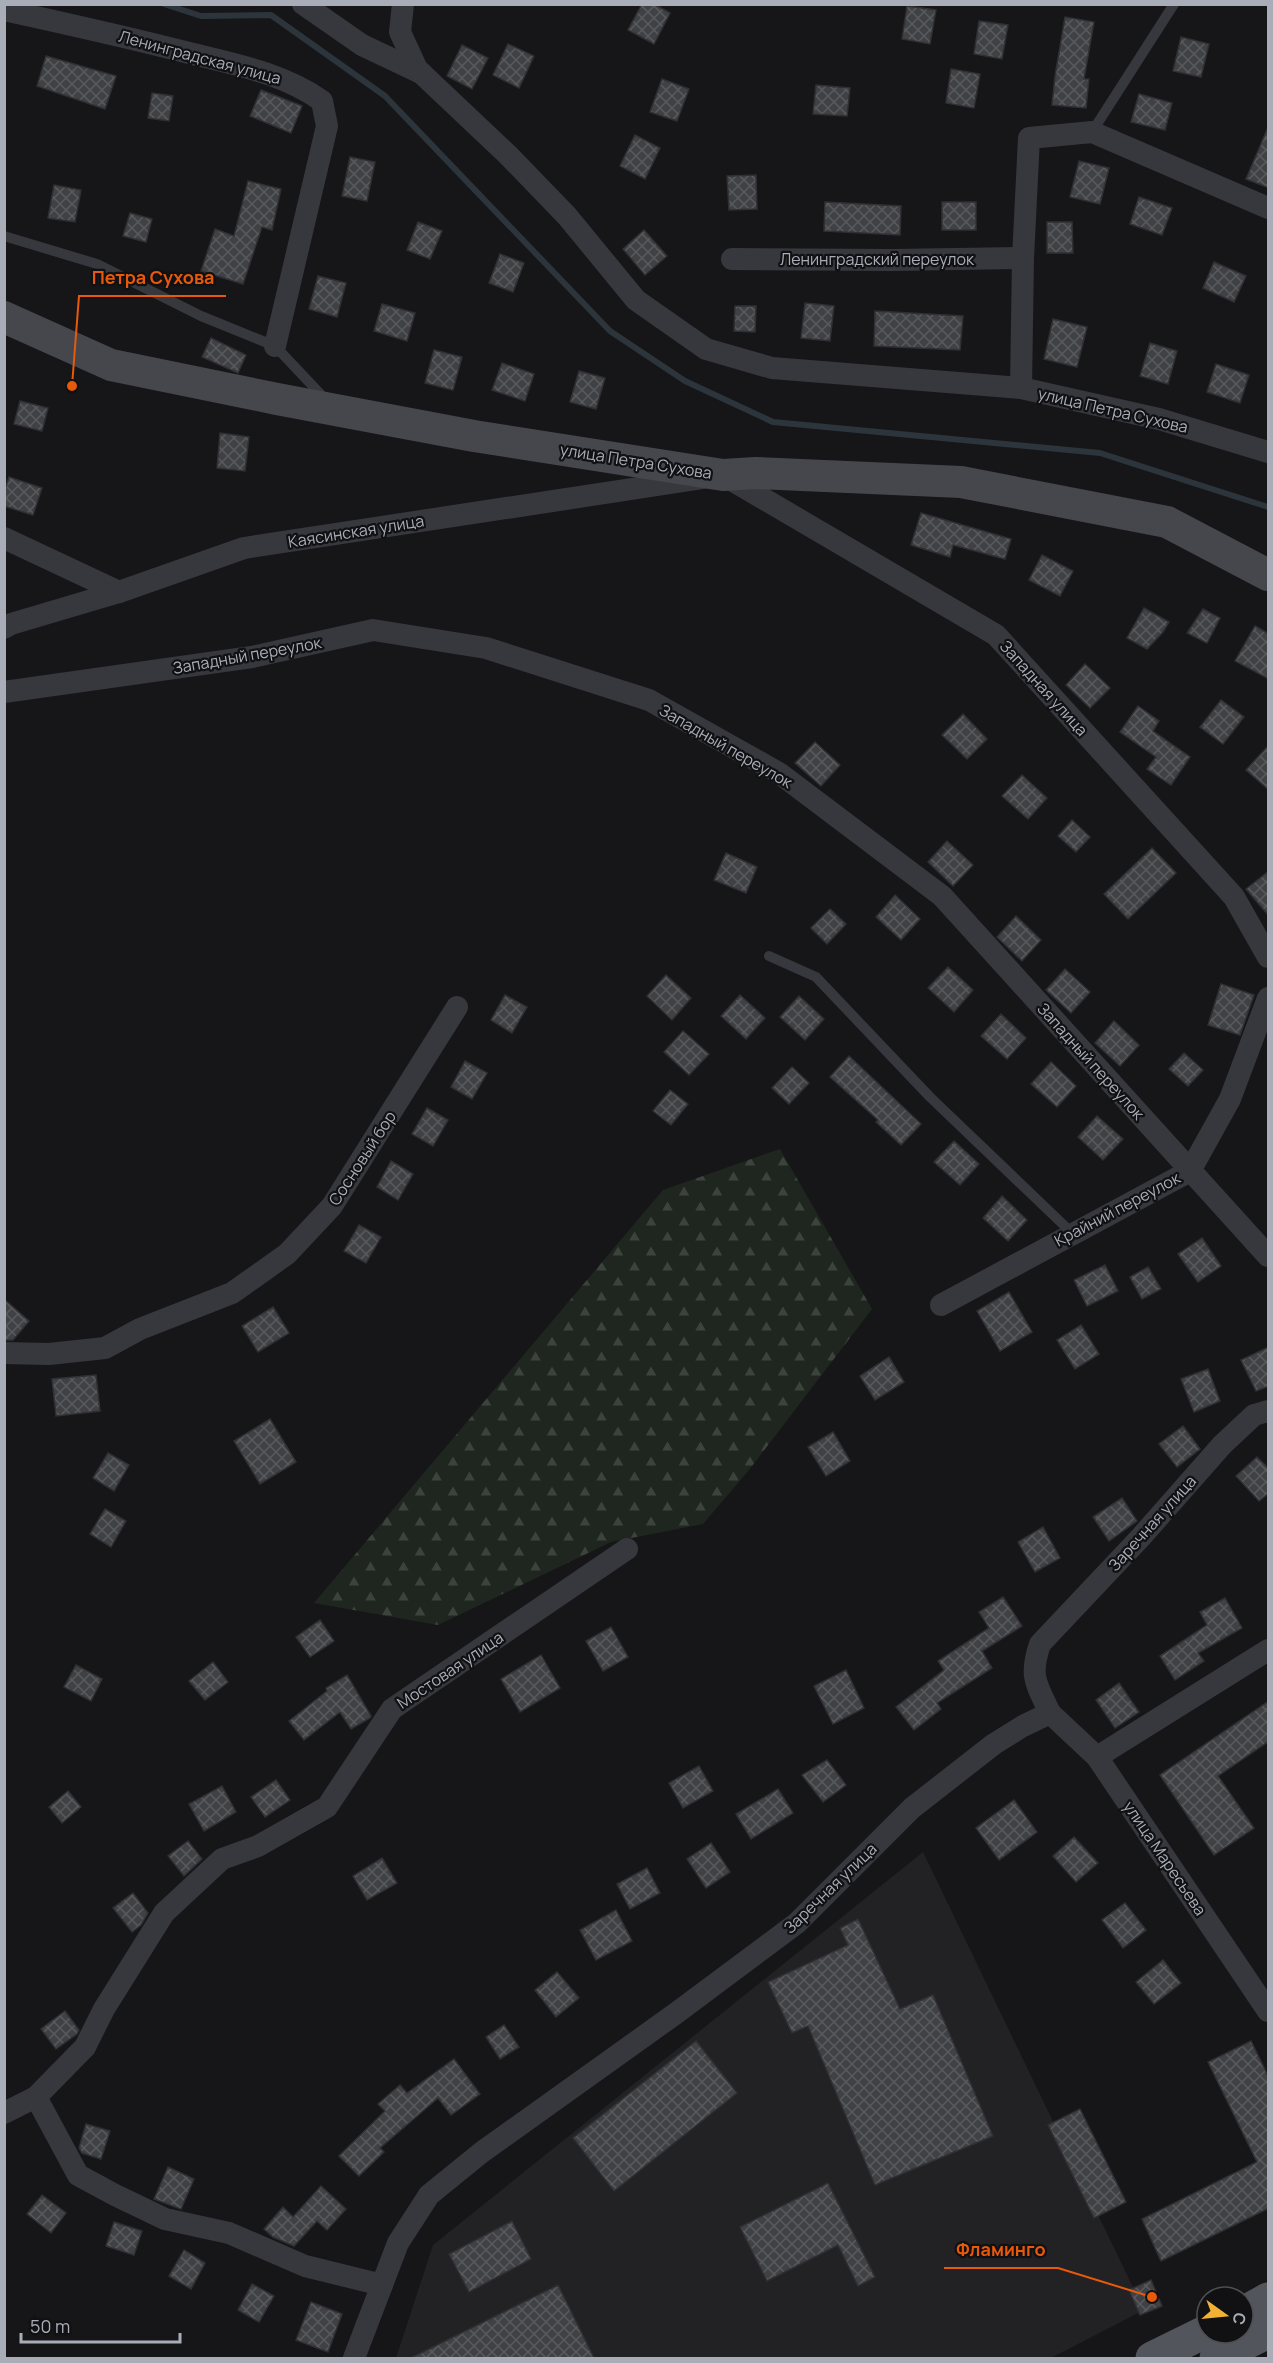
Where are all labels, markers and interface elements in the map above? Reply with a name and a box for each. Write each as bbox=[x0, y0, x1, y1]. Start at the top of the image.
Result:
street label: Ленинградская улица bbox=[117, 25, 283, 89]
street label: Ленинградский переулок bbox=[780, 248, 975, 270]
callout: Петра Сухова bbox=[79, 260, 226, 296]
text: Петра Сухова bbox=[92, 265, 214, 289]
street label: улица Петра Сухова bbox=[1036, 382, 1190, 438]
street label: улица Петра Сухова bbox=[559, 438, 713, 484]
street label: Каясинская улица bbox=[286, 509, 426, 553]
street label: Западный переулок bbox=[171, 631, 324, 679]
street label: Западная улица bbox=[995, 635, 1093, 741]
street label: Западный переулок bbox=[655, 699, 798, 794]
street label: Западный переулок bbox=[1033, 998, 1150, 1125]
street label: Сосновый бор bbox=[323, 1106, 401, 1210]
street label: Крайний переулок bbox=[1050, 1166, 1185, 1251]
street label: Заречная улица bbox=[1103, 1470, 1201, 1576]
street label: Мостовая улица bbox=[393, 1626, 507, 1714]
street label: улица Маресьева bbox=[1118, 1796, 1212, 1920]
street label: Заречная улица bbox=[779, 1838, 881, 1938]
callout: Фламинго bbox=[944, 2232, 1058, 2268]
text: Фламинго bbox=[956, 2237, 1046, 2261]
north arrow bbox=[1195, 2285, 1255, 2345]
scale bar bbox=[21, 2306, 180, 2344]
text: С bbox=[1227, 2310, 1252, 2328]
text: 50 m bbox=[30, 2314, 70, 2338]

